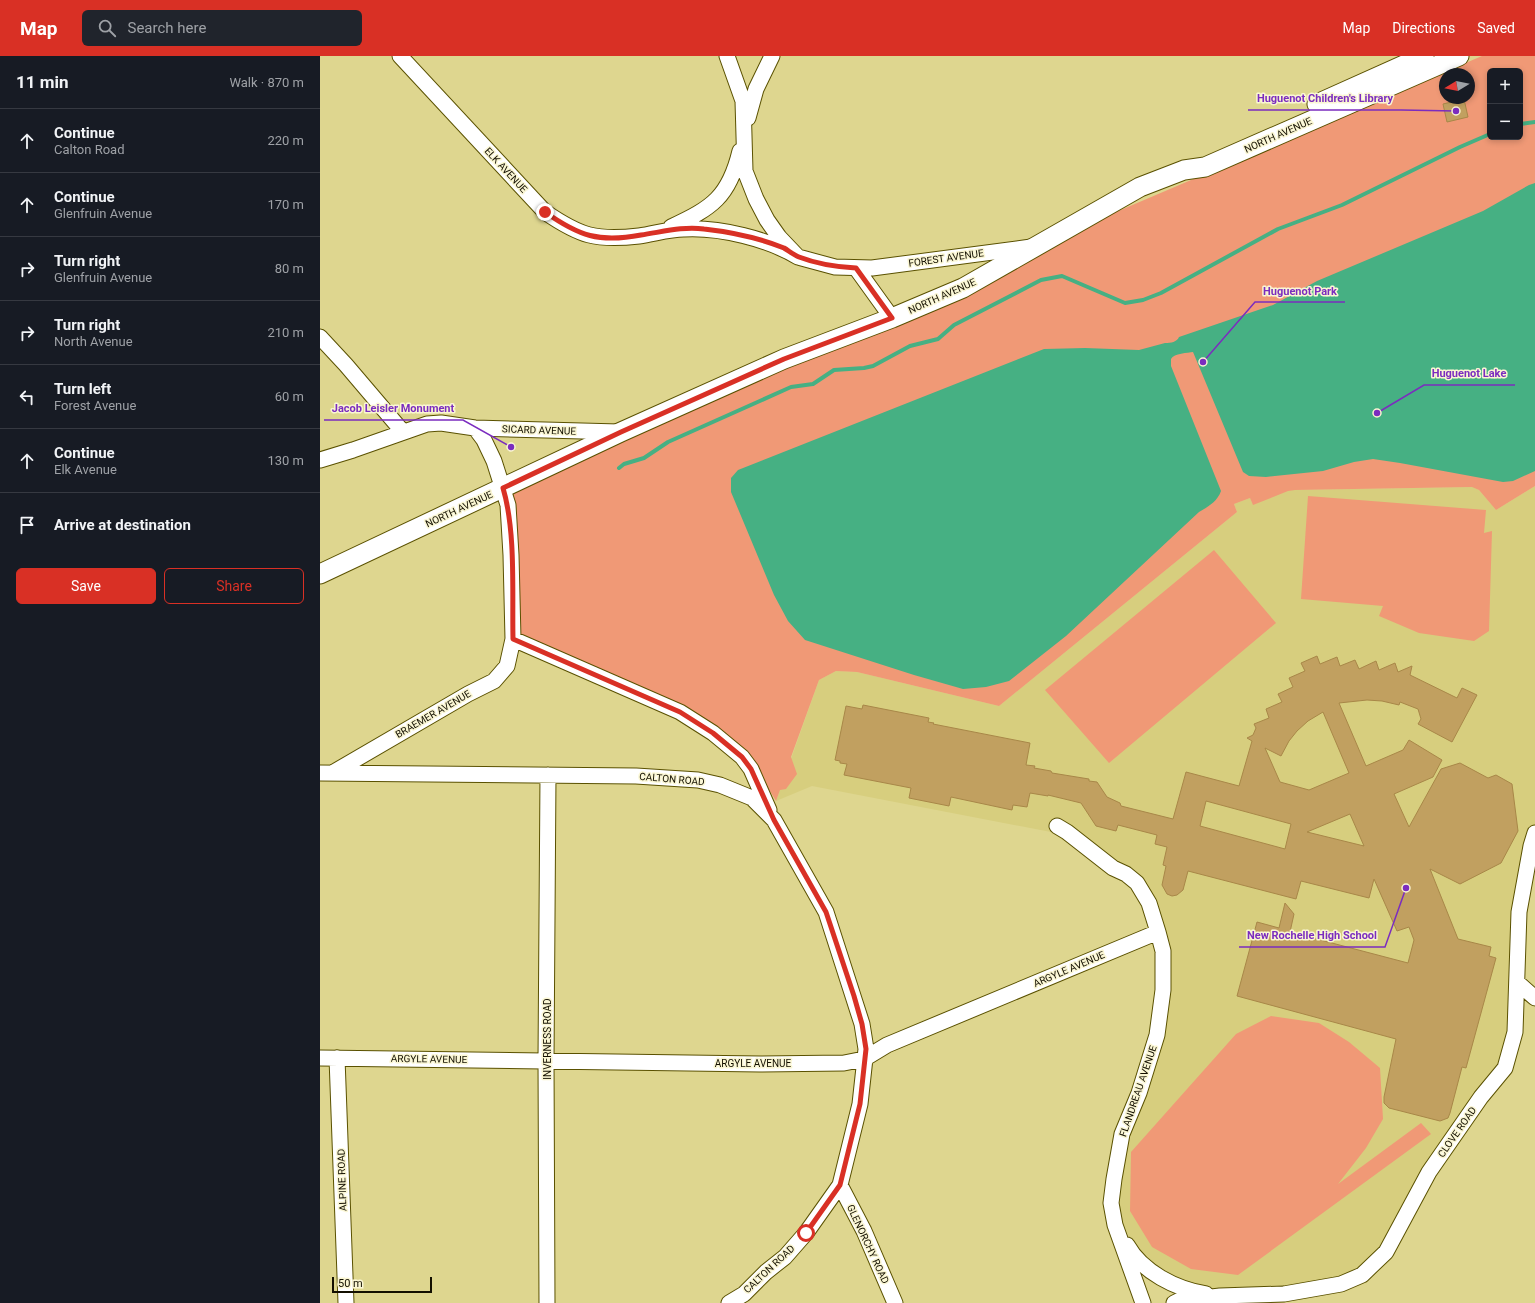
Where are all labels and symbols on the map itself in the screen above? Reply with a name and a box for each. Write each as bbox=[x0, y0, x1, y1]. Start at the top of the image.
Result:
north arrow bbox=[1439, 68, 1475, 104]
callout: Huguenot Children's Library bbox=[1248, 87, 1401, 110]
text: Huguenot Children's Library bbox=[1257, 92, 1394, 105]
street label: NORTH AVENUE bbox=[1242, 115, 1314, 155]
street label: ELK AVENUE bbox=[482, 145, 530, 195]
route end bbox=[536, 203, 554, 221]
street label: FOREST AVENUE bbox=[908, 247, 985, 269]
street label: NORTH AVENUE bbox=[906, 276, 978, 316]
callout: Huguenot Park bbox=[1255, 279, 1345, 302]
text: Huguenot Park bbox=[1263, 285, 1337, 298]
callout: Huguenot Lake bbox=[1424, 362, 1515, 385]
text: Huguenot Lake bbox=[1432, 367, 1506, 380]
callout: Jacob Leisler Monument bbox=[324, 397, 463, 420]
text: Jacob Leisler Monument bbox=[332, 402, 455, 415]
street label: SICARD AVENUE bbox=[502, 423, 577, 437]
street label: NORTH AVENUE bbox=[424, 488, 495, 529]
street label: BRAEMER AVENUE bbox=[393, 688, 473, 740]
street label: CALTON ROAD bbox=[639, 771, 705, 787]
callout: New Rochelle High School bbox=[1239, 924, 1385, 947]
text: New Rochelle High School bbox=[1247, 929, 1377, 942]
street label: ARGYLE AVENUE bbox=[1032, 949, 1107, 989]
street label: INVERNESS ROAD bbox=[542, 998, 553, 1080]
street label: FLANDREAU AVENUE bbox=[1117, 1044, 1159, 1138]
street label: ARGYLE AVENUE bbox=[391, 1053, 468, 1065]
street label: ARGYLE AVENUE bbox=[715, 1058, 792, 1069]
street label: CLOVE ROAD bbox=[1436, 1105, 1478, 1159]
street label: ALPINE ROAD bbox=[335, 1149, 349, 1211]
street label: GLENORCHY ROAD bbox=[845, 1203, 891, 1285]
route start bbox=[797, 1224, 815, 1242]
street label: CALTON ROAD bbox=[741, 1243, 797, 1295]
scale bar bbox=[332, 1275, 432, 1294]

